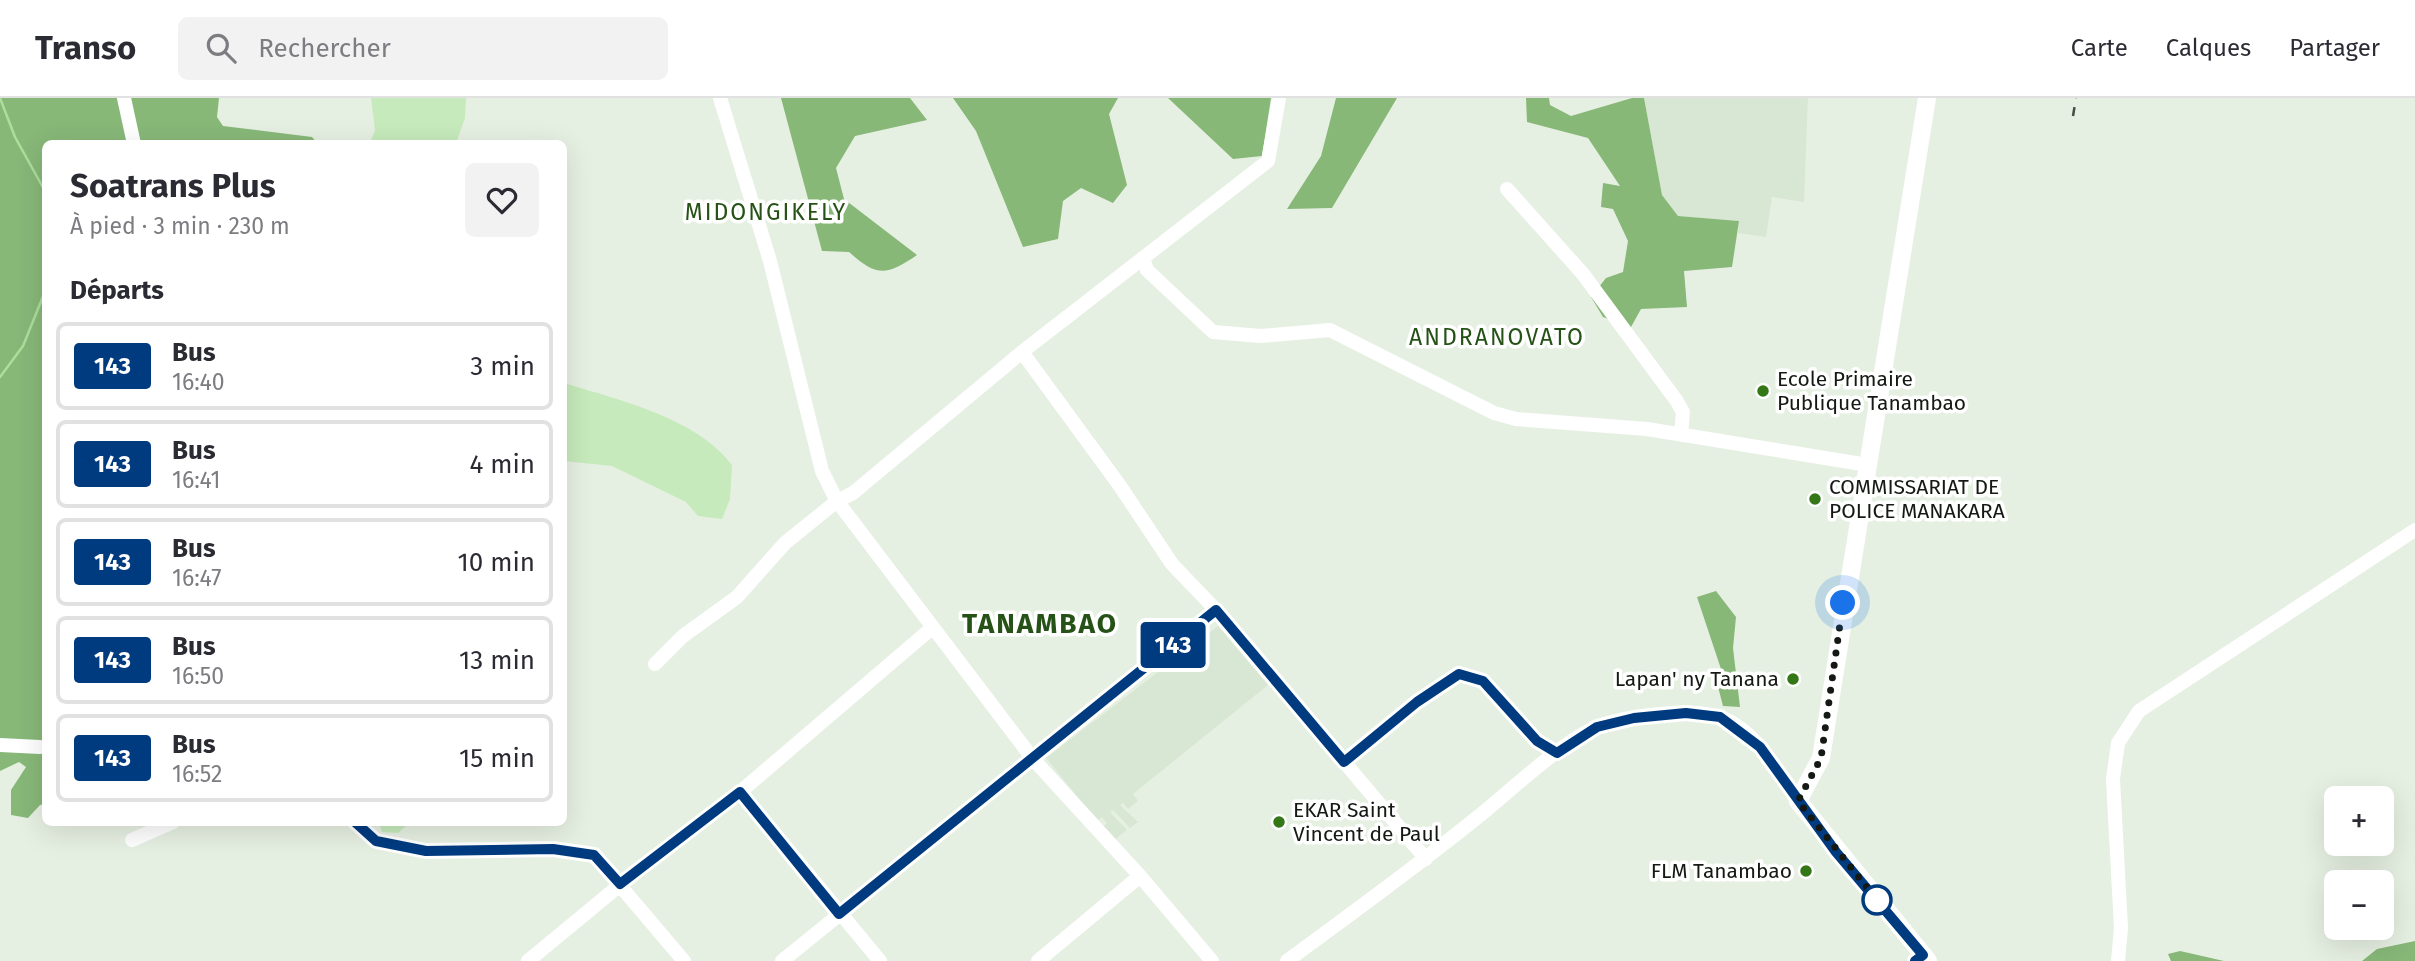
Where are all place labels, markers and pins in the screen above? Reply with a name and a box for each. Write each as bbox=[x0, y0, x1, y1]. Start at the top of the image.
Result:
place label: Ecole Primaire Publique Tanambao bbox=[1777, 366, 1966, 416]
marker: Ecole Primaire Publique Tanambao bbox=[1755, 383, 1771, 399]
place label: COMMISSARIAT DE POLICE MANAKARA bbox=[1829, 474, 2005, 524]
marker: COMMISSARIAT DE POLICE MANAKARA bbox=[1807, 491, 1823, 507]
place label: Lapan' ny Tanana bbox=[1615, 666, 1779, 692]
marker: Lapan' ny Tanana bbox=[1785, 671, 1801, 687]
place label: EKAR Saint Vincent de Paul bbox=[1293, 797, 1440, 847]
marker: EKAR Saint Vincent de Paul bbox=[1271, 814, 1287, 830]
place label: FLM Tanambao bbox=[1651, 858, 1792, 884]
marker: FLM Tanambao bbox=[1798, 863, 1814, 879]
unlabelled marker bbox=[1862, 885, 1892, 915]

